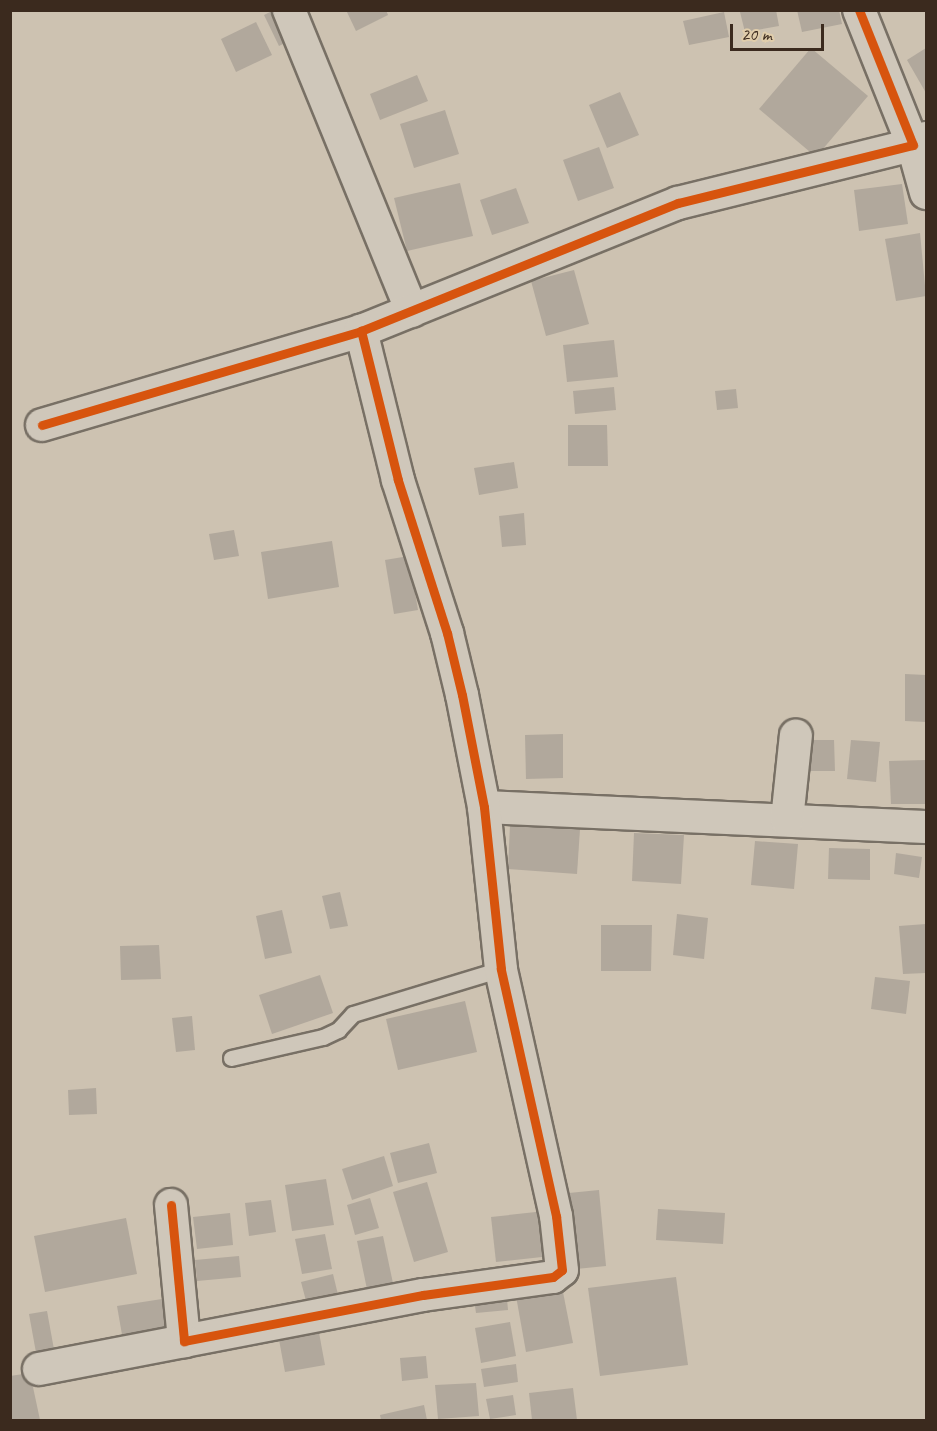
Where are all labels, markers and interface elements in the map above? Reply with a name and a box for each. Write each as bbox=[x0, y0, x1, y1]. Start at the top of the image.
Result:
scale bar bbox=[733, 12, 828, 50]
text: 20 m bbox=[741, 23, 772, 45]

